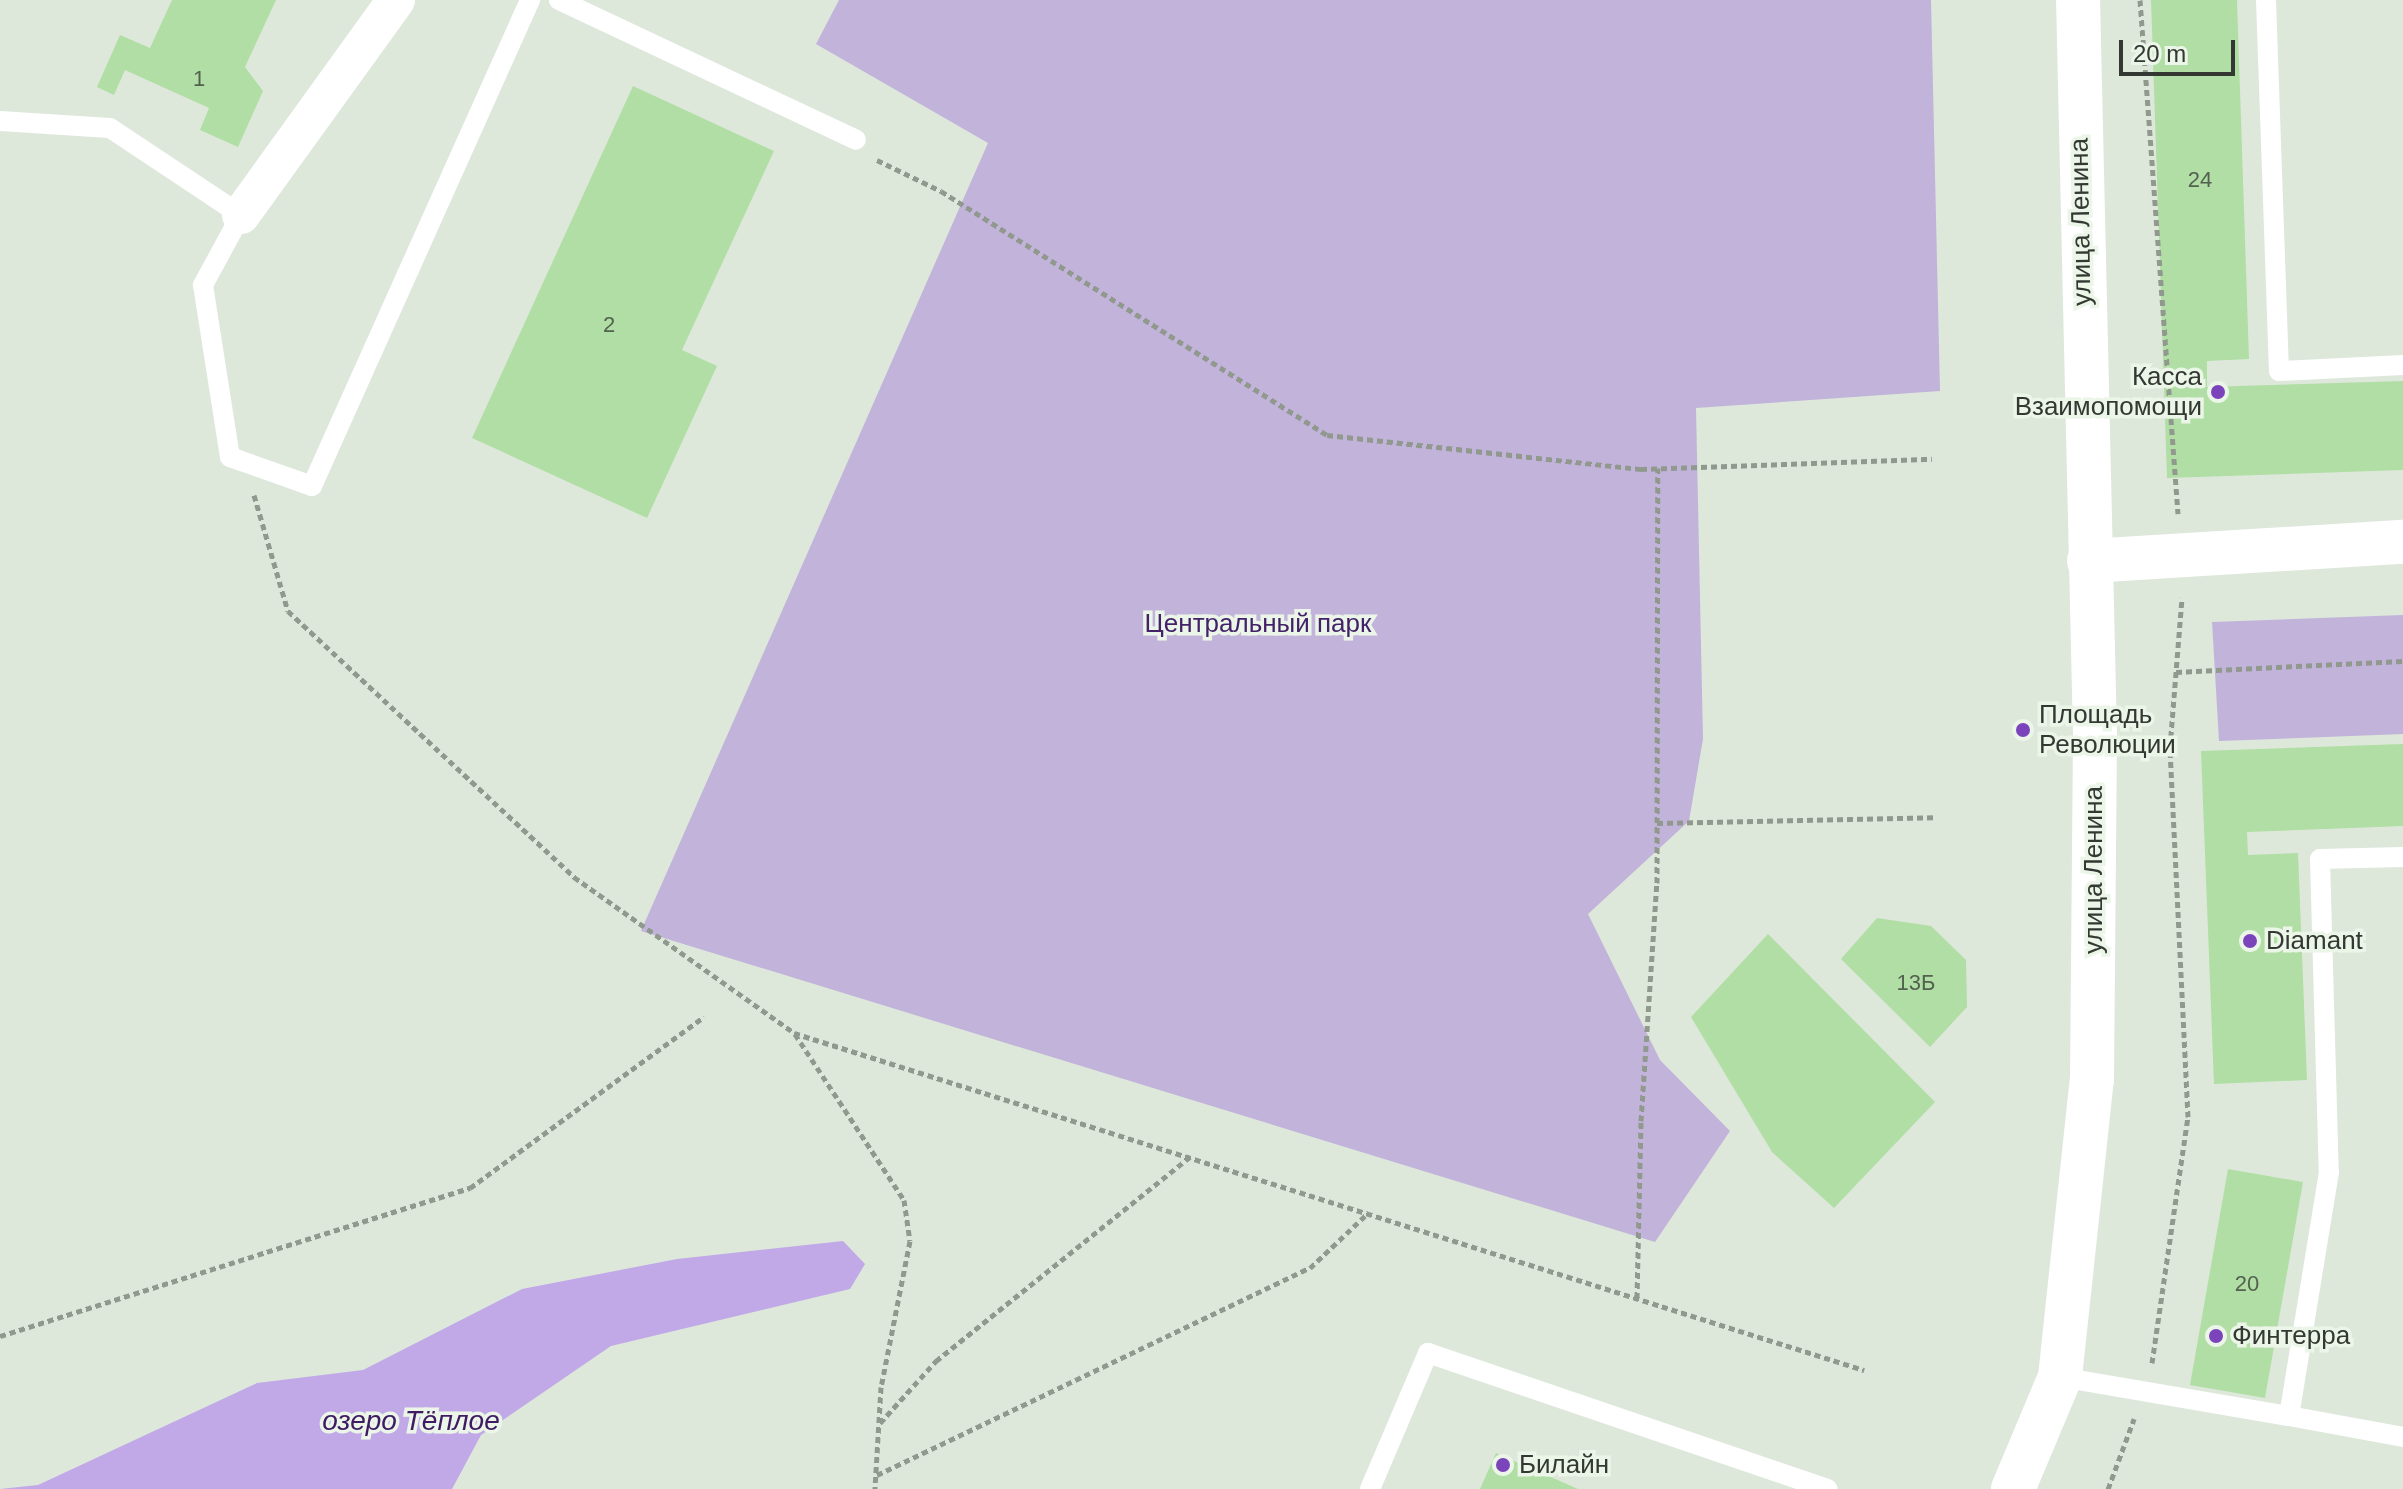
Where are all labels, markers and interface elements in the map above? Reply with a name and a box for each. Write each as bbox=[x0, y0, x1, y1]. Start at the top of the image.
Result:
scale bar bbox=[2123, 24, 2239, 74]
text: 20 m bbox=[2133, 40, 2186, 67]
house number: 1 bbox=[193, 66, 205, 92]
street label: улица Ленина bbox=[2064, 138, 2098, 306]
house number: 24 bbox=[2188, 167, 2212, 193]
house number: 2 bbox=[603, 312, 615, 338]
place label: Касса Взаимопомощи bbox=[2015, 361, 2202, 422]
marker: Касса Взаимопомощи bbox=[2209, 383, 2227, 401]
park label: Центральный парк bbox=[1145, 608, 1371, 640]
place label: Площадь Революции bbox=[2039, 699, 2176, 760]
marker: Площадь Революции bbox=[2014, 721, 2032, 739]
street label: улица Ленина bbox=[2078, 786, 2110, 954]
place label: Diamant bbox=[2266, 925, 2363, 957]
marker: Diamant bbox=[2241, 932, 2259, 950]
house number: 13Б bbox=[1897, 970, 1935, 996]
house number: 20 bbox=[2235, 1271, 2259, 1297]
place label: Финтерра bbox=[2232, 1320, 2350, 1352]
marker: Финтерра bbox=[2207, 1327, 2225, 1345]
water label: озеро Тёплое bbox=[322, 1404, 500, 1438]
place label: Билайн bbox=[1519, 1449, 1609, 1481]
marker: Билайн bbox=[1494, 1456, 1512, 1474]

